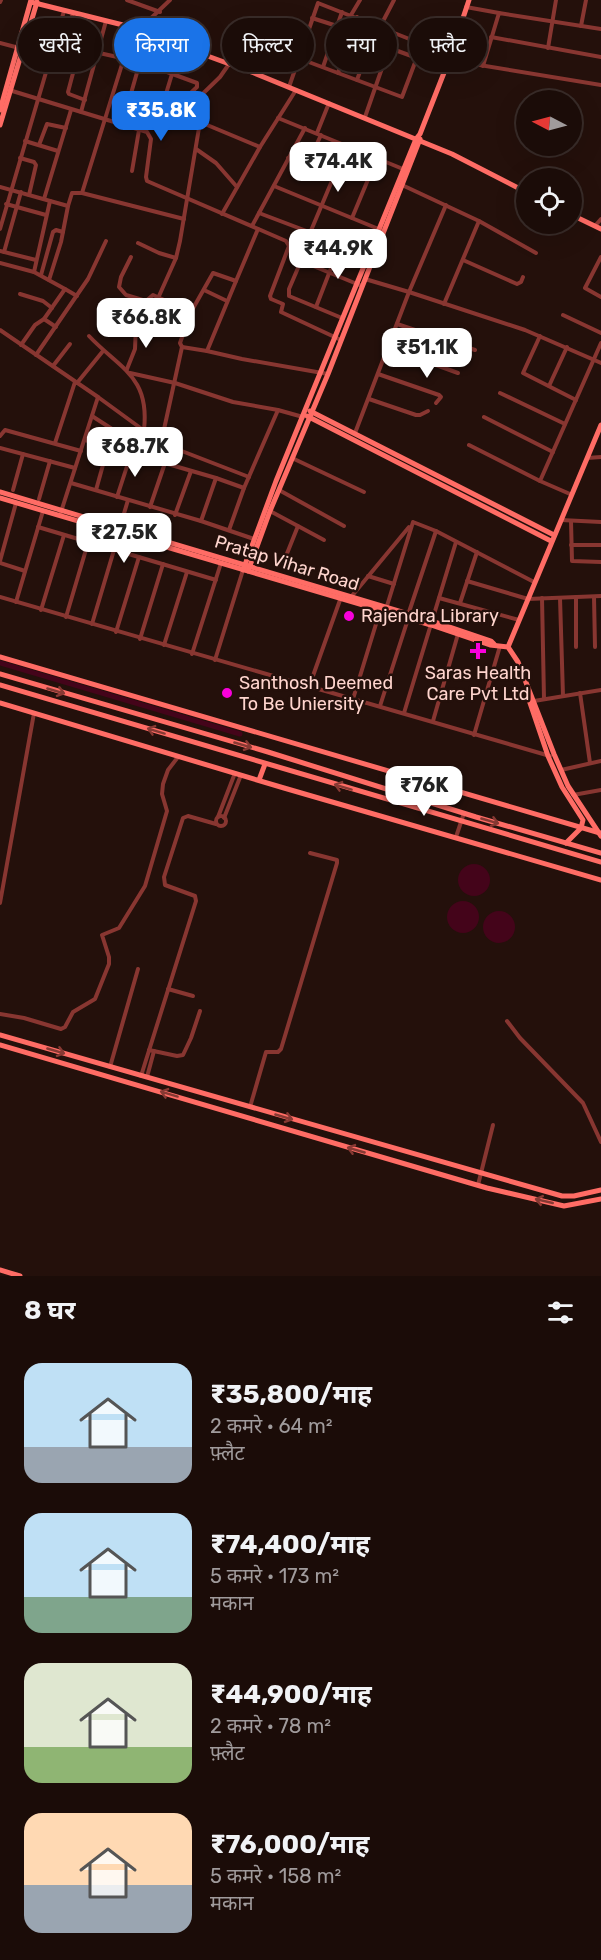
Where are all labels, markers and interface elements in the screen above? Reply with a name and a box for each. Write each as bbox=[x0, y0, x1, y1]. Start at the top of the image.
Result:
chip: खरीदें bbox=[18, 18, 102, 72]
chip: किराया bbox=[114, 18, 210, 72]
chip: फ़िल्टर bbox=[222, 18, 314, 72]
chip: नया bbox=[326, 18, 397, 72]
chip: फ़्लैट bbox=[409, 18, 487, 72]
north arrow bbox=[516, 90, 582, 156]
map controls bbox=[516, 90, 582, 234]
pin: ₹35.8K bbox=[112, 91, 210, 142]
text: ₹35.8K bbox=[126, 98, 196, 122]
pin: ₹74.4K bbox=[289, 142, 387, 193]
text: ₹74.4K bbox=[304, 149, 372, 173]
button: locate bbox=[516, 168, 582, 234]
pin: ₹44.9K bbox=[289, 229, 387, 280]
text: ₹44.9K bbox=[303, 236, 373, 260]
pin: ₹66.8K bbox=[97, 298, 195, 349]
text: ₹66.8K bbox=[111, 305, 181, 329]
pin: ₹51.1K bbox=[378, 328, 476, 379]
text: ₹51.1K bbox=[396, 335, 458, 359]
pin: ₹68.7K bbox=[86, 427, 184, 478]
text: ₹68.7K bbox=[101, 434, 169, 458]
pin: ₹27.5K bbox=[75, 513, 173, 564]
text: ₹27.5K bbox=[90, 520, 158, 544]
street label: Pratap Vihar Road bbox=[212, 531, 362, 595]
place label: Rajendra Library bbox=[361, 605, 499, 627]
marker: Rajendra Library bbox=[342, 609, 356, 623]
marker: Saras Health Care Pvt Ltd bbox=[469, 642, 487, 660]
place label: Saras Health Care Pvt Ltd bbox=[425, 662, 531, 705]
place label: Santhosh Deemed To Be Uniersity bbox=[239, 672, 393, 715]
one-way arrow bbox=[46, 686, 65, 697]
marker: Santhosh Deemed To Be Uniersity bbox=[220, 686, 234, 700]
one-way arrow bbox=[147, 725, 166, 736]
one-way arrow bbox=[234, 740, 253, 751]
pin: ₹76K bbox=[388, 766, 460, 817]
text: ₹76K bbox=[399, 773, 449, 797]
one-way arrow bbox=[334, 781, 353, 792]
one-way arrow bbox=[480, 816, 499, 827]
one-way arrow bbox=[46, 1046, 65, 1057]
one-way arrow bbox=[160, 1088, 179, 1099]
one-way arrow bbox=[274, 1111, 293, 1123]
one-way arrow bbox=[347, 1144, 366, 1155]
one-way arrow bbox=[535, 1195, 554, 1206]
text: 8 घर bbox=[24, 1295, 75, 1326]
icon: filters bbox=[544, 1296, 577, 1329]
text: ₹35,800/माह bbox=[210, 1379, 372, 1410]
icon: home bbox=[72, 1387, 144, 1459]
text: 2 कमरे · 64 m² bbox=[210, 1414, 333, 1438]
text: फ़्लैट bbox=[210, 1441, 245, 1465]
text: ₹74,400/माह bbox=[210, 1529, 370, 1560]
icon: home bbox=[72, 1537, 144, 1609]
text: 5 कमरे · 173 m² bbox=[210, 1564, 339, 1588]
text: मकान bbox=[210, 1591, 254, 1615]
text: ₹44,900/माह bbox=[210, 1679, 372, 1710]
icon: home bbox=[72, 1687, 144, 1759]
text: 2 कमरे · 78 m² bbox=[210, 1714, 331, 1738]
text: फ़्लैट bbox=[210, 1741, 245, 1765]
text: ₹76,000/माह bbox=[210, 1829, 369, 1860]
icon: home bbox=[72, 1837, 144, 1909]
text: 5 कमरे · 158 m² bbox=[210, 1864, 341, 1888]
text: मकान bbox=[210, 1891, 254, 1915]

